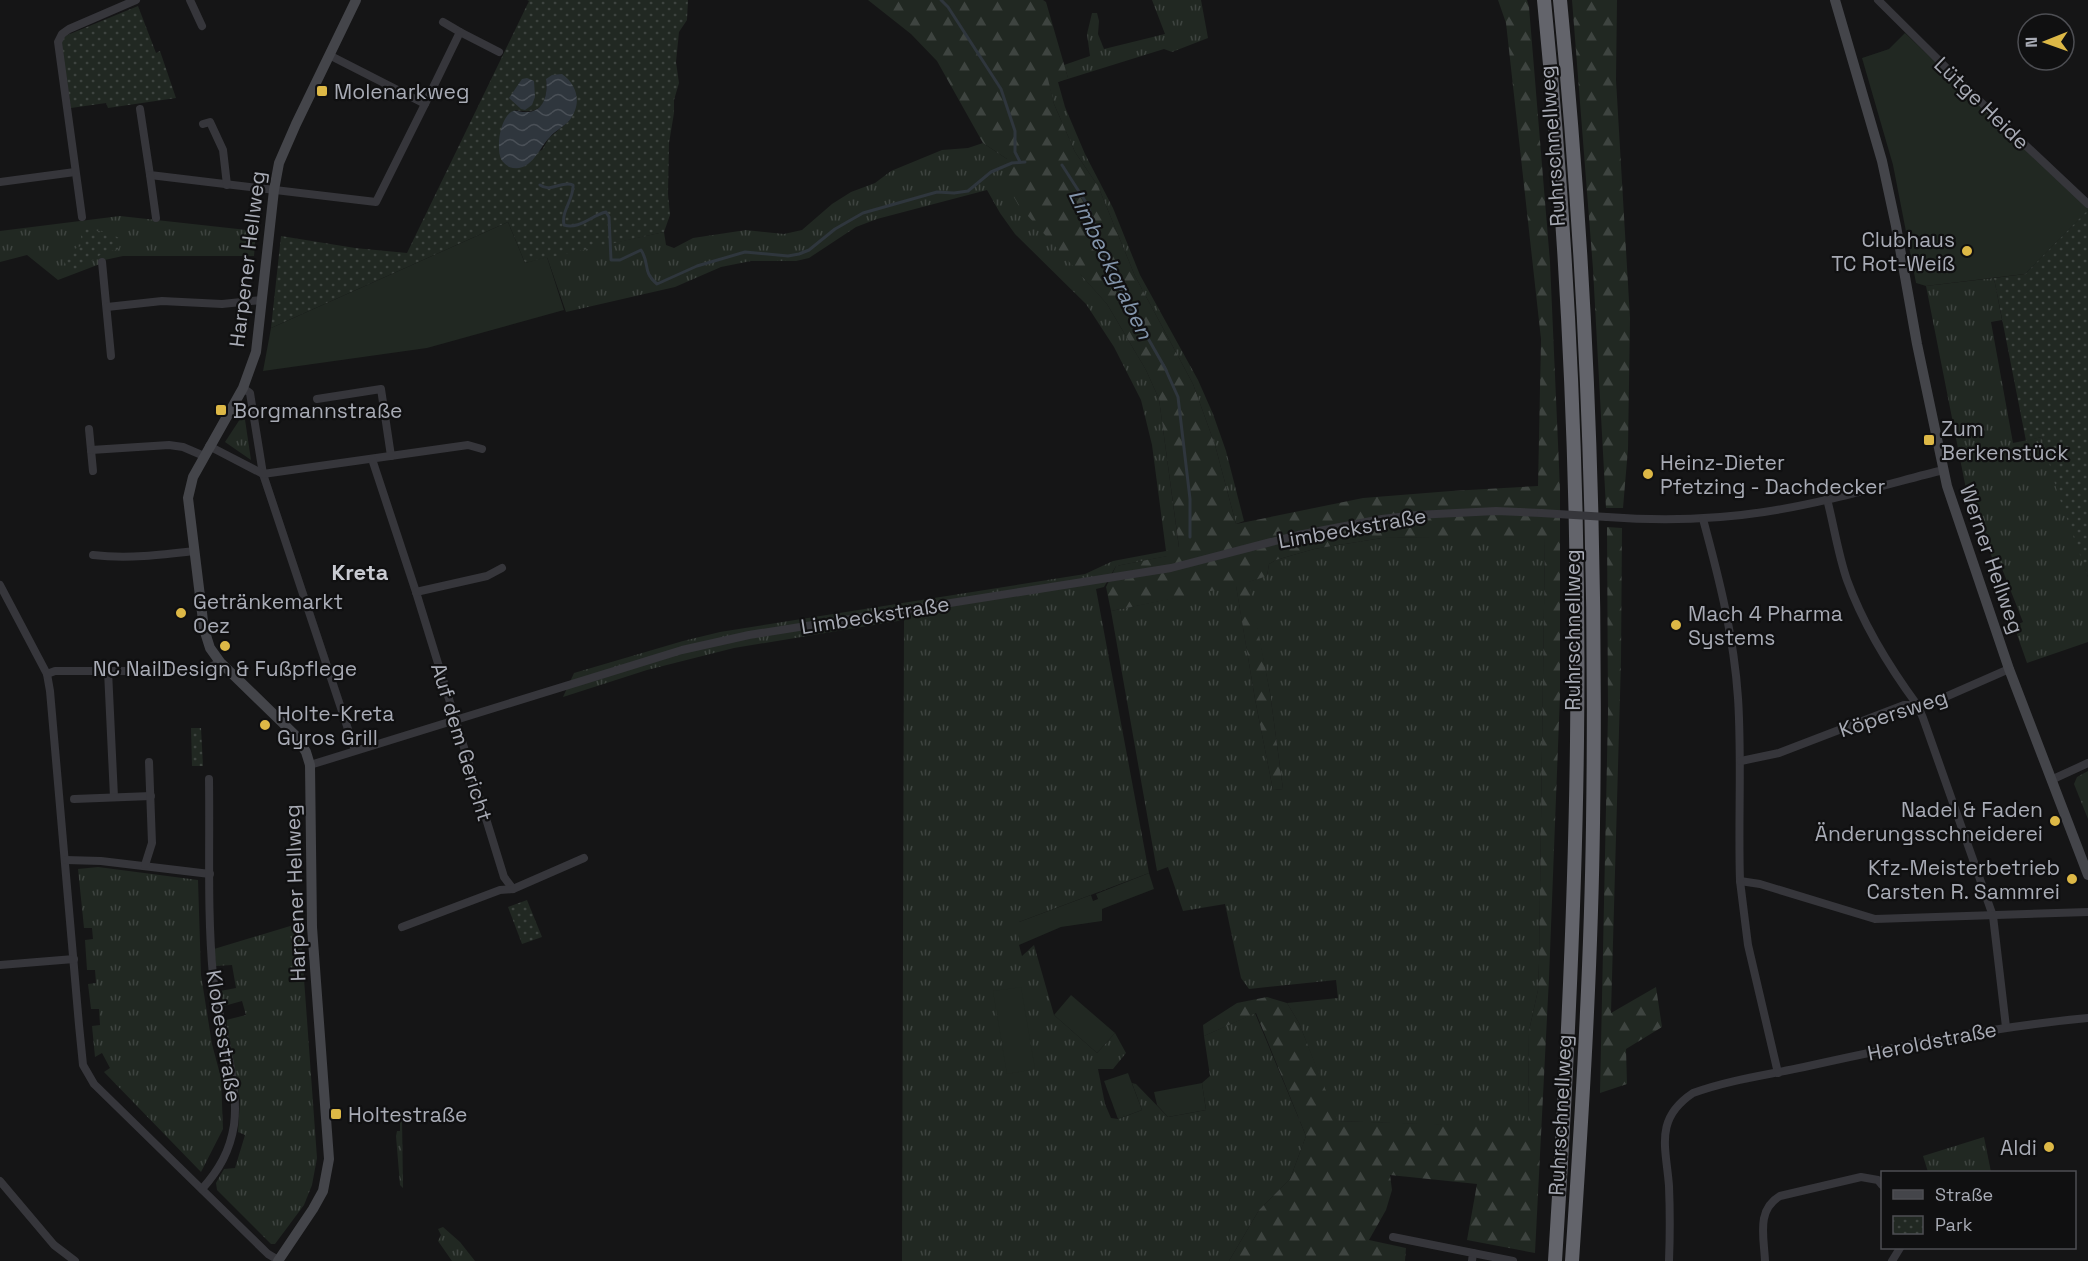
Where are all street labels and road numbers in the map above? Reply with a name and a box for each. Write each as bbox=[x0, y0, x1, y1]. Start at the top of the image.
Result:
street label: Lütge Heide bbox=[1929, 51, 2035, 155]
street label: Ruhrschnellweg bbox=[1533, 65, 1571, 227]
street label: Harpener Hellweg bbox=[223, 169, 271, 349]
street label: Werner Hellweg bbox=[1954, 481, 2030, 637]
street label: Limbeckstraße bbox=[1276, 502, 1428, 554]
street label: Ruhrschnellweg bbox=[1559, 549, 1586, 711]
street label: Limbeckstraße bbox=[799, 590, 951, 640]
street label: Auf dem Gericht bbox=[425, 659, 499, 825]
street label: Köpersweg bbox=[1835, 683, 1951, 743]
street label: Harpener Hellweg bbox=[278, 804, 312, 982]
street label: Klobesstraße bbox=[200, 968, 248, 1104]
street label: Heroldstraße bbox=[1865, 1015, 1999, 1067]
street label: Ruhrschnellweg bbox=[1542, 1034, 1578, 1196]

